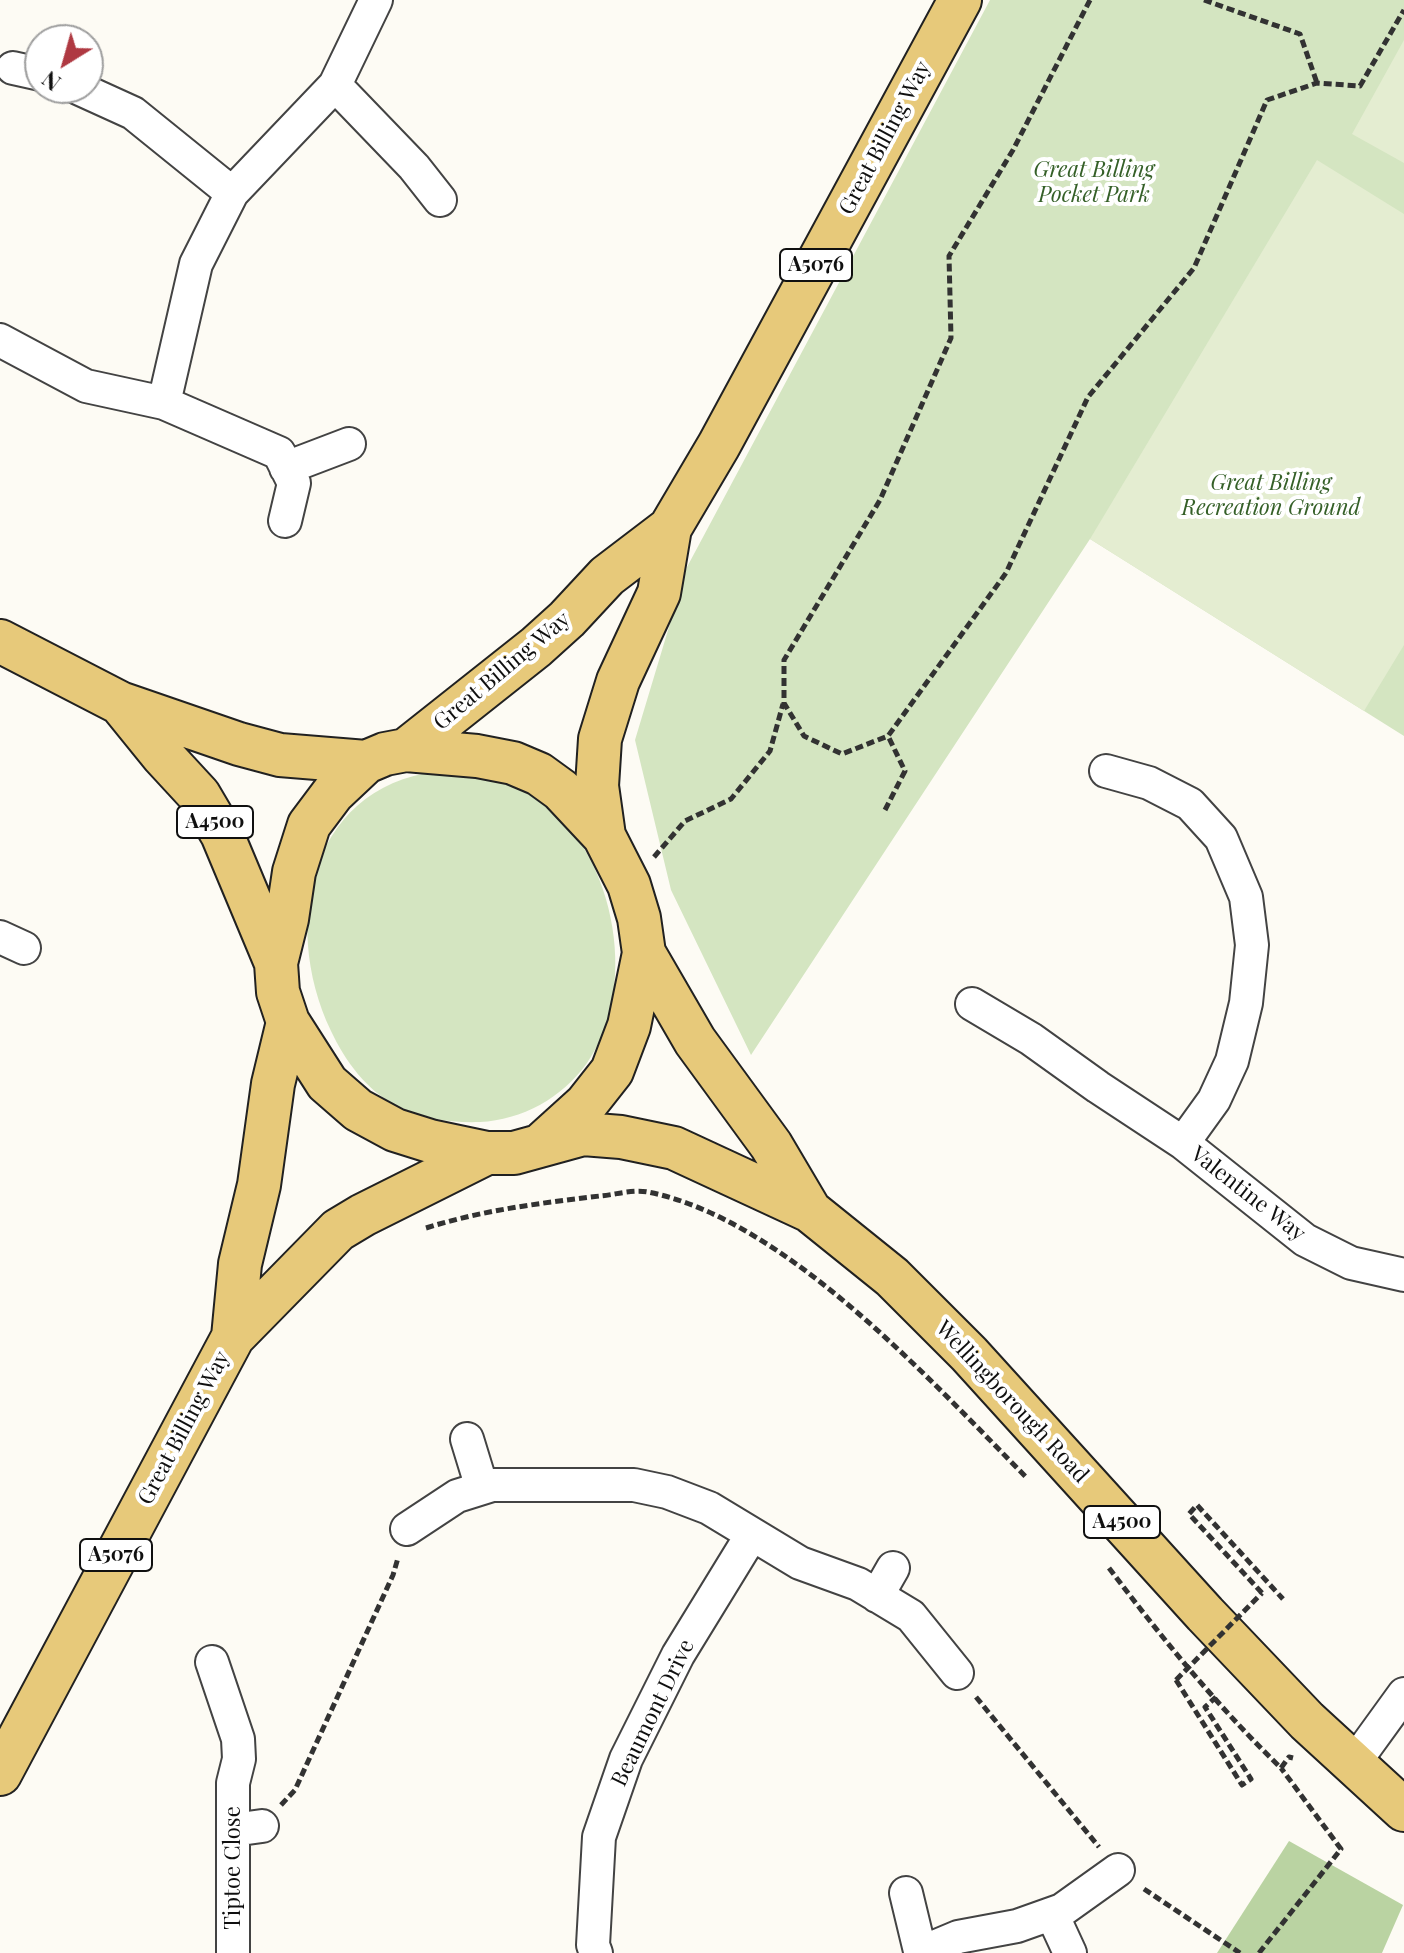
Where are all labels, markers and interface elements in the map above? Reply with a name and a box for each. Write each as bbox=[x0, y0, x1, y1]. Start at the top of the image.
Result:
north arrow bbox=[24, 24, 104, 104]
street label: Great Billing Way bbox=[833, 57, 937, 219]
text: N bbox=[35, 65, 66, 98]
park label: Great Billing Pocket Park bbox=[1034, 157, 1154, 208]
road number: A5076 bbox=[780, 249, 852, 281]
park label: Great Billing Recreation Ground bbox=[1182, 470, 1360, 522]
street label: Great Billing Way bbox=[428, 606, 576, 736]
road number: A4500 bbox=[177, 806, 253, 838]
street label: Valentine Way bbox=[1185, 1141, 1311, 1247]
street label: Wellingborough Road bbox=[930, 1316, 1094, 1488]
street label: Great Billing Way bbox=[132, 1347, 236, 1509]
road number: A4500 bbox=[1084, 1506, 1160, 1538]
road number: A5076 bbox=[80, 1539, 152, 1571]
street label: Beaumont Drive bbox=[606, 1635, 700, 1791]
street label: Tiptoe Close bbox=[220, 1806, 246, 1930]

